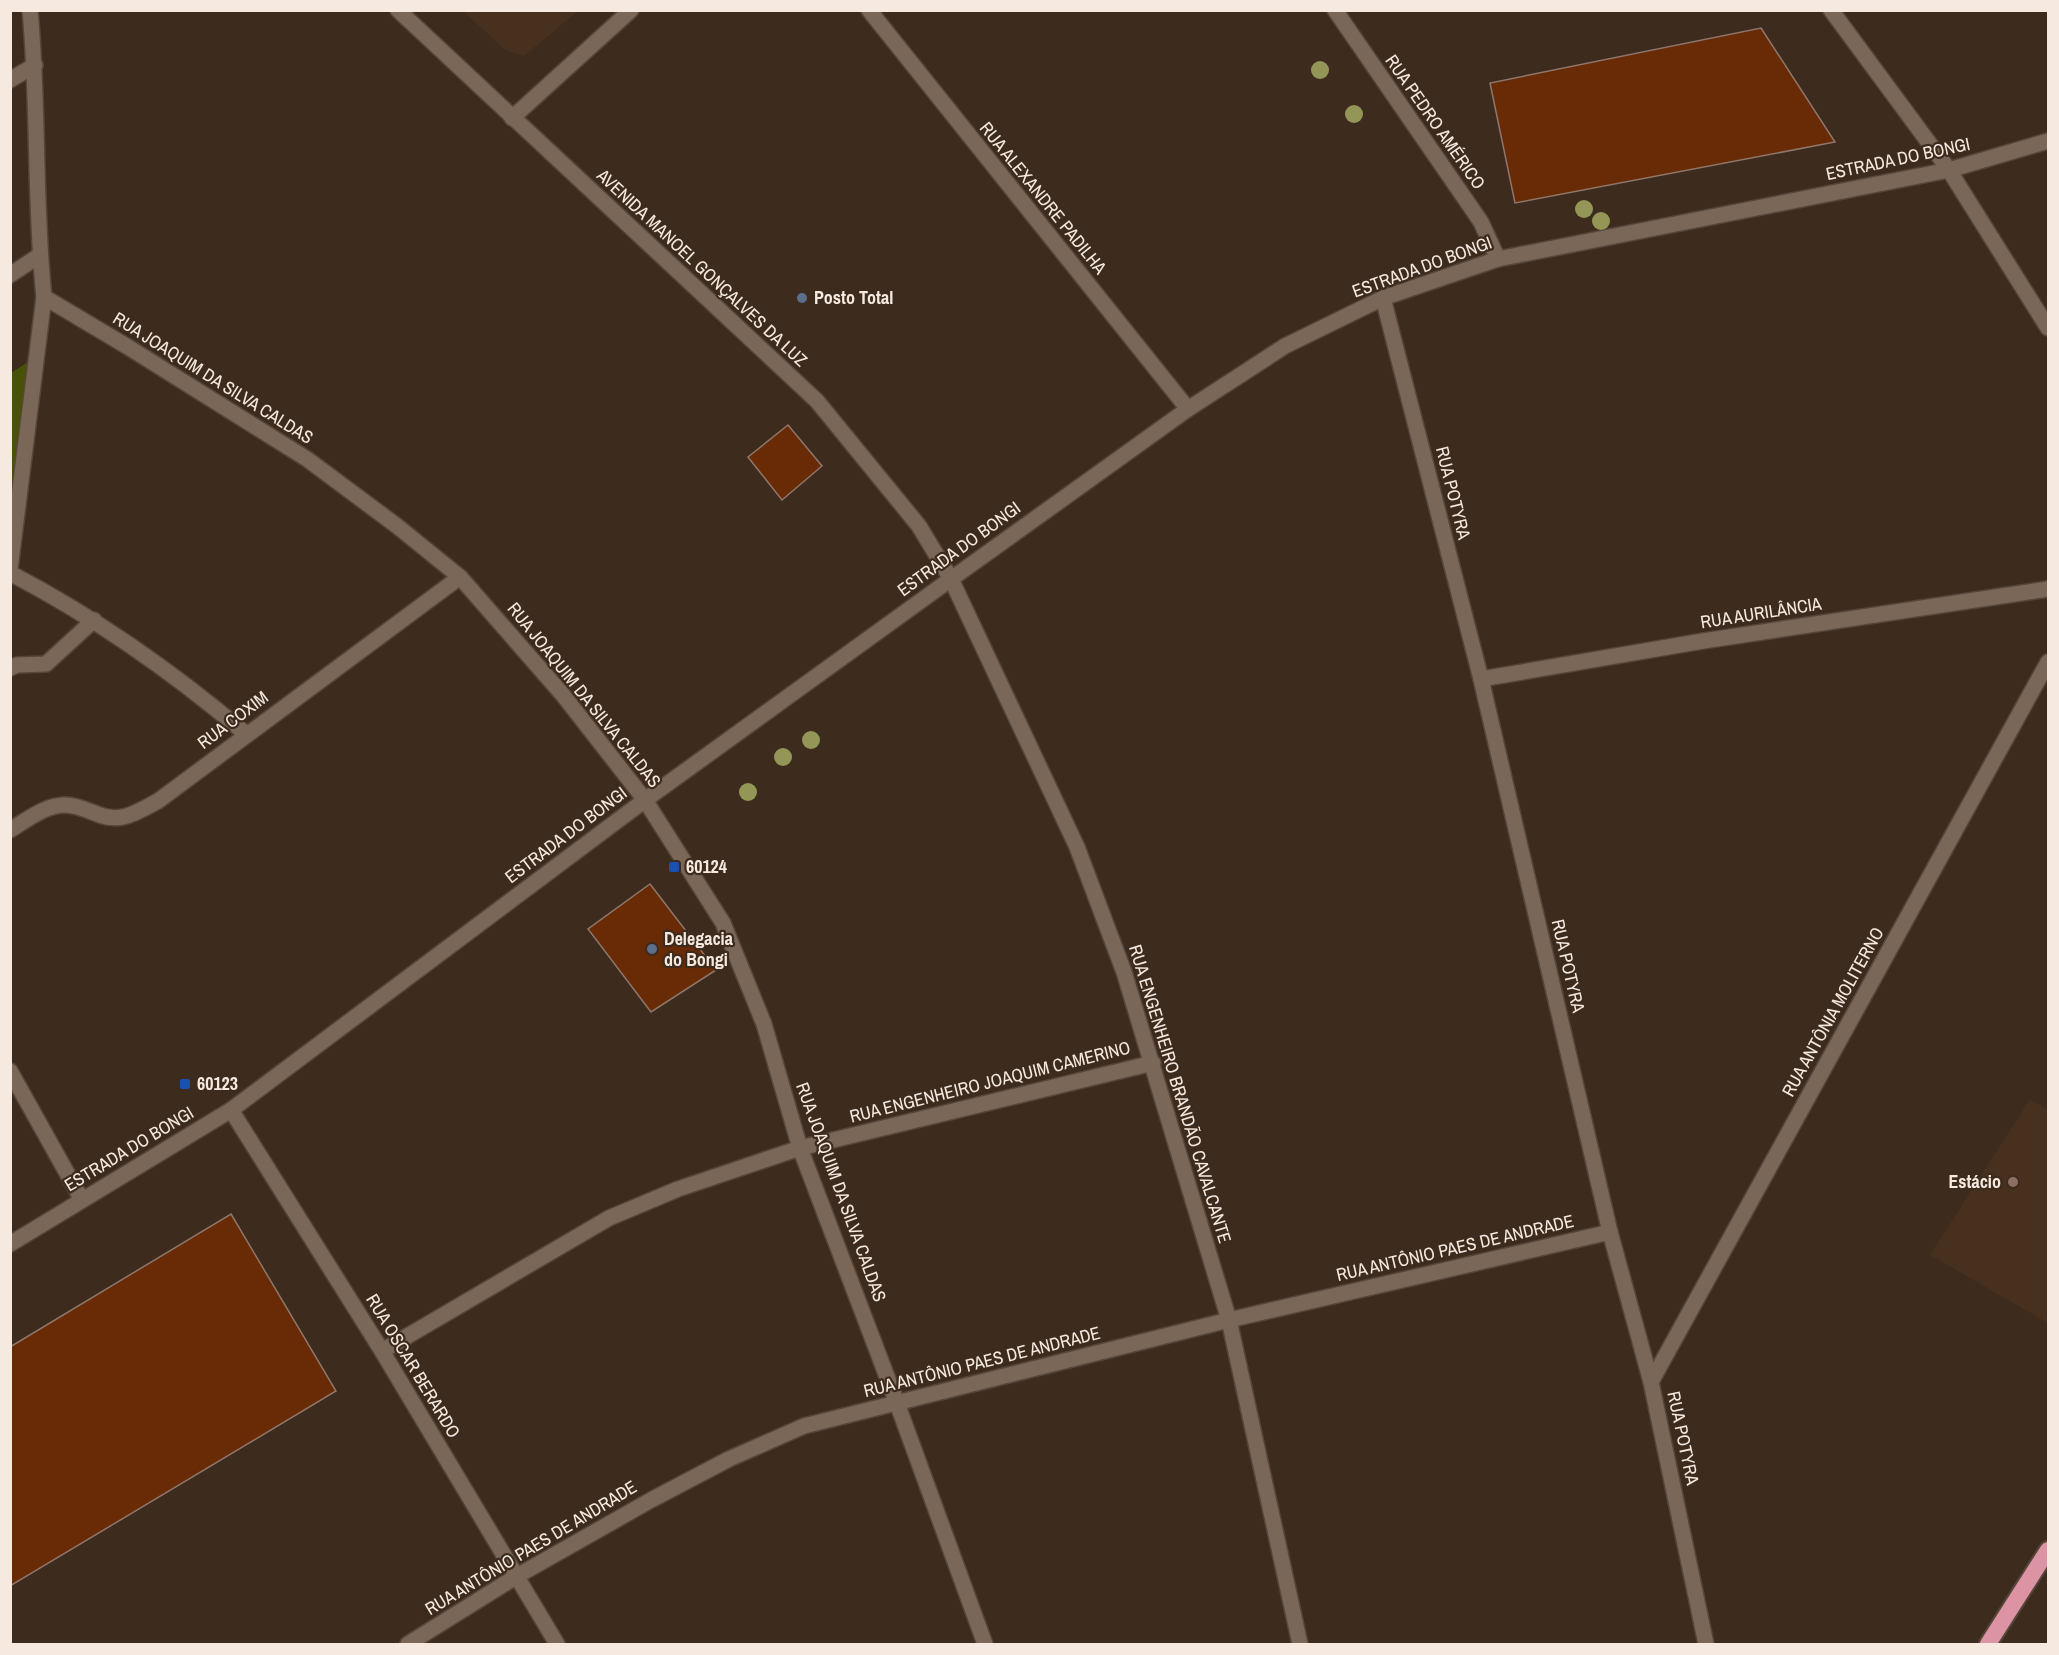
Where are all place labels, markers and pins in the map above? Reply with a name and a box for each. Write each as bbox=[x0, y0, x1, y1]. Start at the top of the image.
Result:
place label: Posto Total bbox=[814, 285, 893, 310]
marker: Posto Total bbox=[795, 291, 809, 305]
place label: 60124 bbox=[686, 854, 728, 879]
marker: 60124 bbox=[667, 860, 681, 874]
place label: Delegacia do Bongi bbox=[664, 926, 734, 972]
marker: Delegacia do Bongi bbox=[645, 942, 659, 956]
place label: 60123 bbox=[197, 1071, 238, 1096]
marker: 60123 bbox=[178, 1077, 192, 1091]
place label: Estácio bbox=[1948, 1169, 2001, 1194]
marker: Estácio bbox=[2006, 1175, 2020, 1189]

